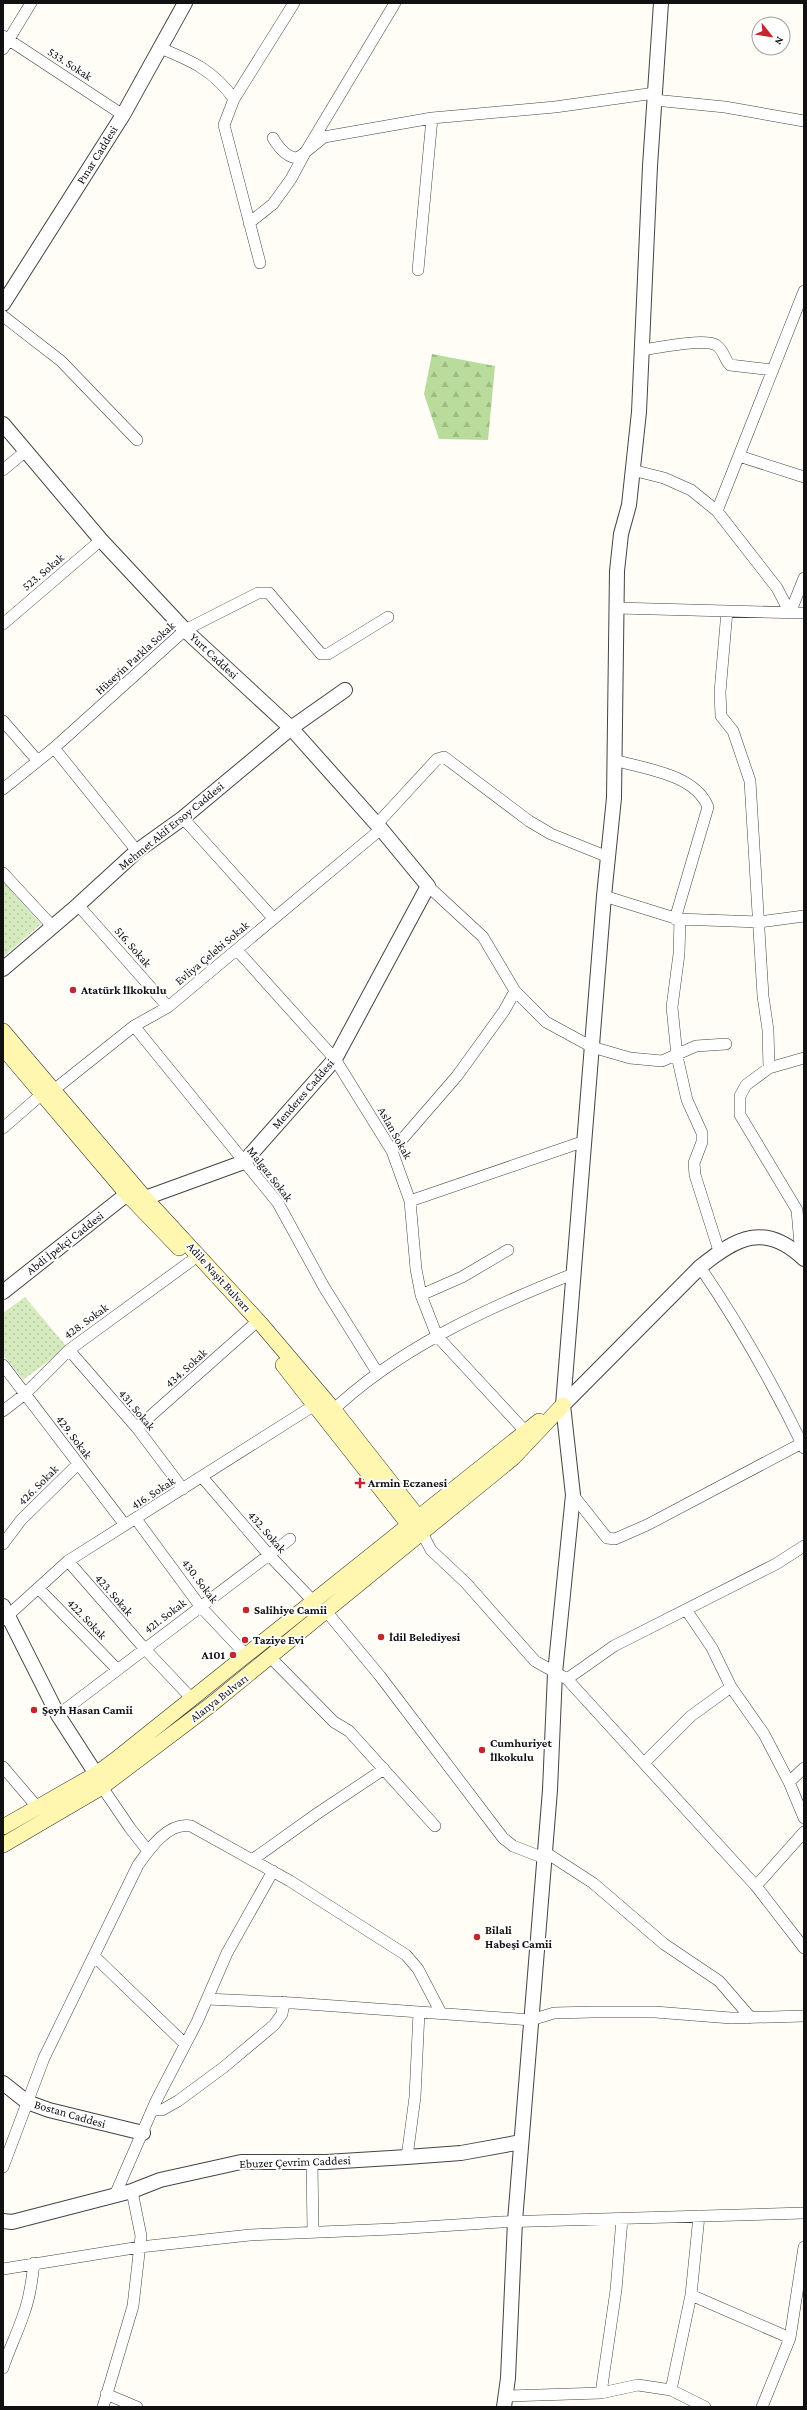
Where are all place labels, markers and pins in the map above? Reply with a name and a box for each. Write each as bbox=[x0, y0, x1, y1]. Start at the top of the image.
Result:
place label: Atatürk İlkokulu bbox=[80, 983, 167, 997]
marker: Atatürk İlkokulu bbox=[68, 985, 78, 995]
place label: Armin Eczanesi bbox=[367, 1476, 448, 1490]
marker: Armin Eczanesi bbox=[355, 1478, 365, 1488]
place label: Salihiye Camii bbox=[254, 1603, 327, 1617]
marker: Salihiye Camii bbox=[241, 1605, 251, 1615]
place label: İdil Belediyesi bbox=[389, 1630, 461, 1644]
marker: İdil Belediyesi bbox=[376, 1632, 386, 1642]
place label: Taziye Evi bbox=[253, 1633, 305, 1647]
marker: Taziye Evi bbox=[240, 1635, 250, 1645]
place label: A101 bbox=[201, 1648, 226, 1662]
marker: A101 bbox=[228, 1650, 238, 1660]
place label: Şeyh Hasan Camii bbox=[42, 1703, 133, 1717]
marker: Şeyh Hasan Camii bbox=[29, 1705, 39, 1715]
place label: Cumhuriyet İlkokulu bbox=[490, 1736, 552, 1764]
marker: Cumhuriyet İlkokulu bbox=[477, 1745, 487, 1755]
place label: Bilali Habeşi Camii bbox=[485, 1923, 553, 1951]
marker: Bilali Habeşi Camii bbox=[472, 1932, 482, 1942]

